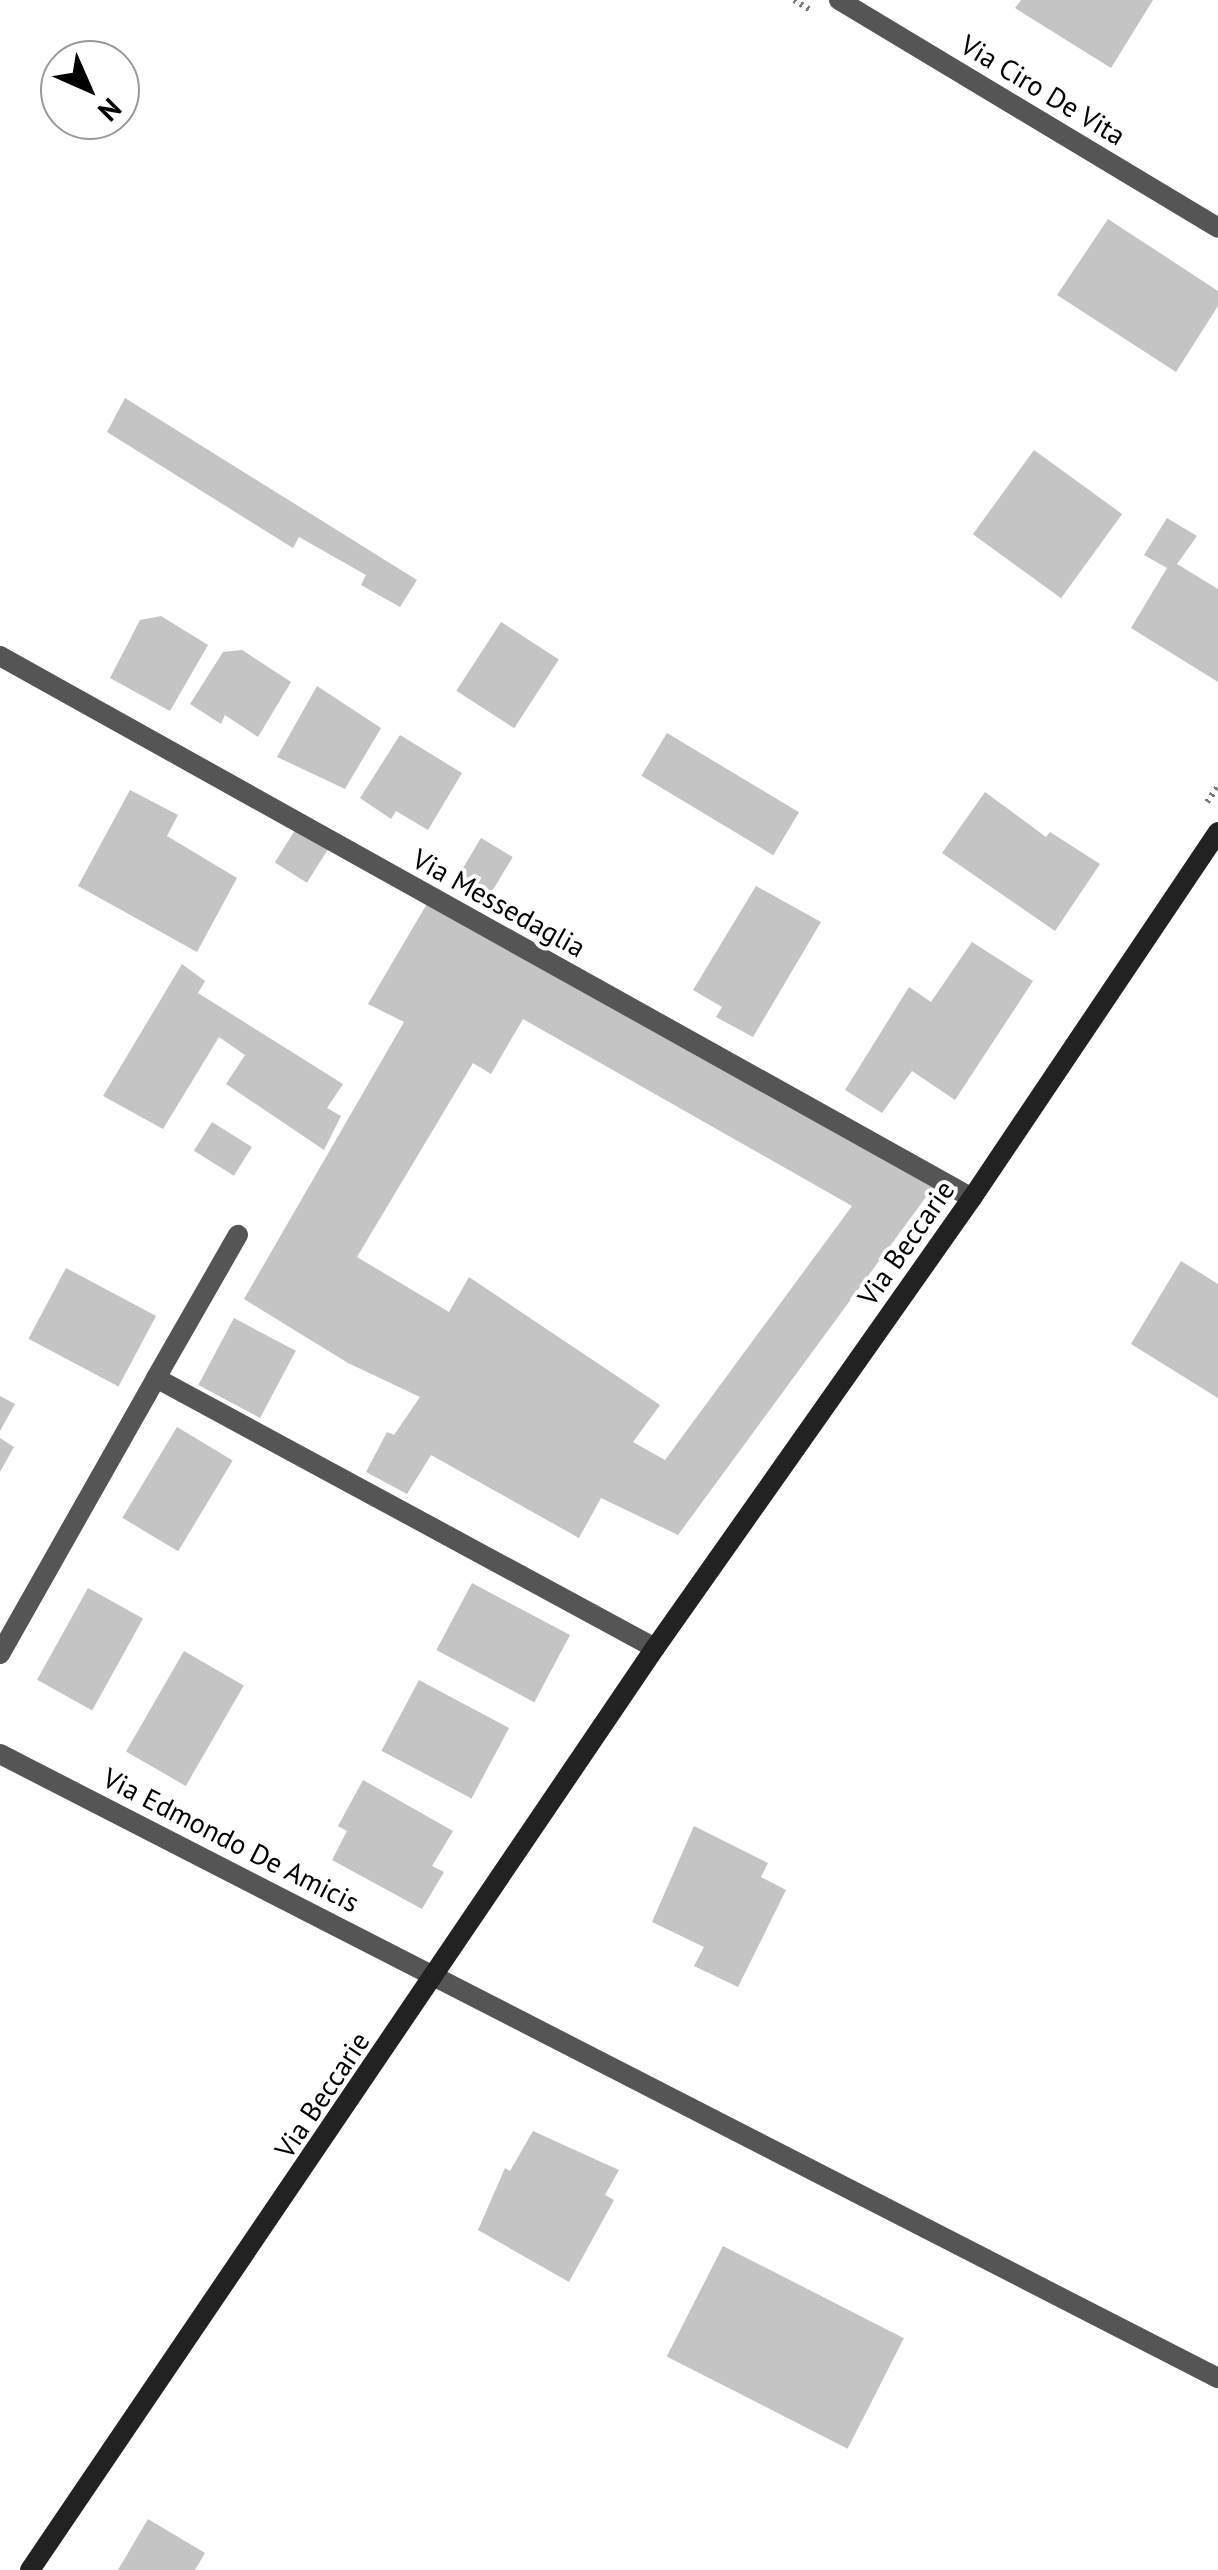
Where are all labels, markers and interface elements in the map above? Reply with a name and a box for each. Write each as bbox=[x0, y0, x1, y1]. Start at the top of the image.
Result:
street label: Via Ciro De Vita bbox=[954, 27, 1132, 153]
north arrow bbox=[40, 40, 140, 140]
text: N bbox=[91, 91, 130, 130]
street label: Via Messedaglia bbox=[407, 842, 591, 964]
street label: Via Beccarie bbox=[851, 1174, 961, 1312]
street label: Via Edmondo De Amicis bbox=[97, 1761, 365, 1919]
street label: Via Beccarie bbox=[268, 2026, 376, 2164]

